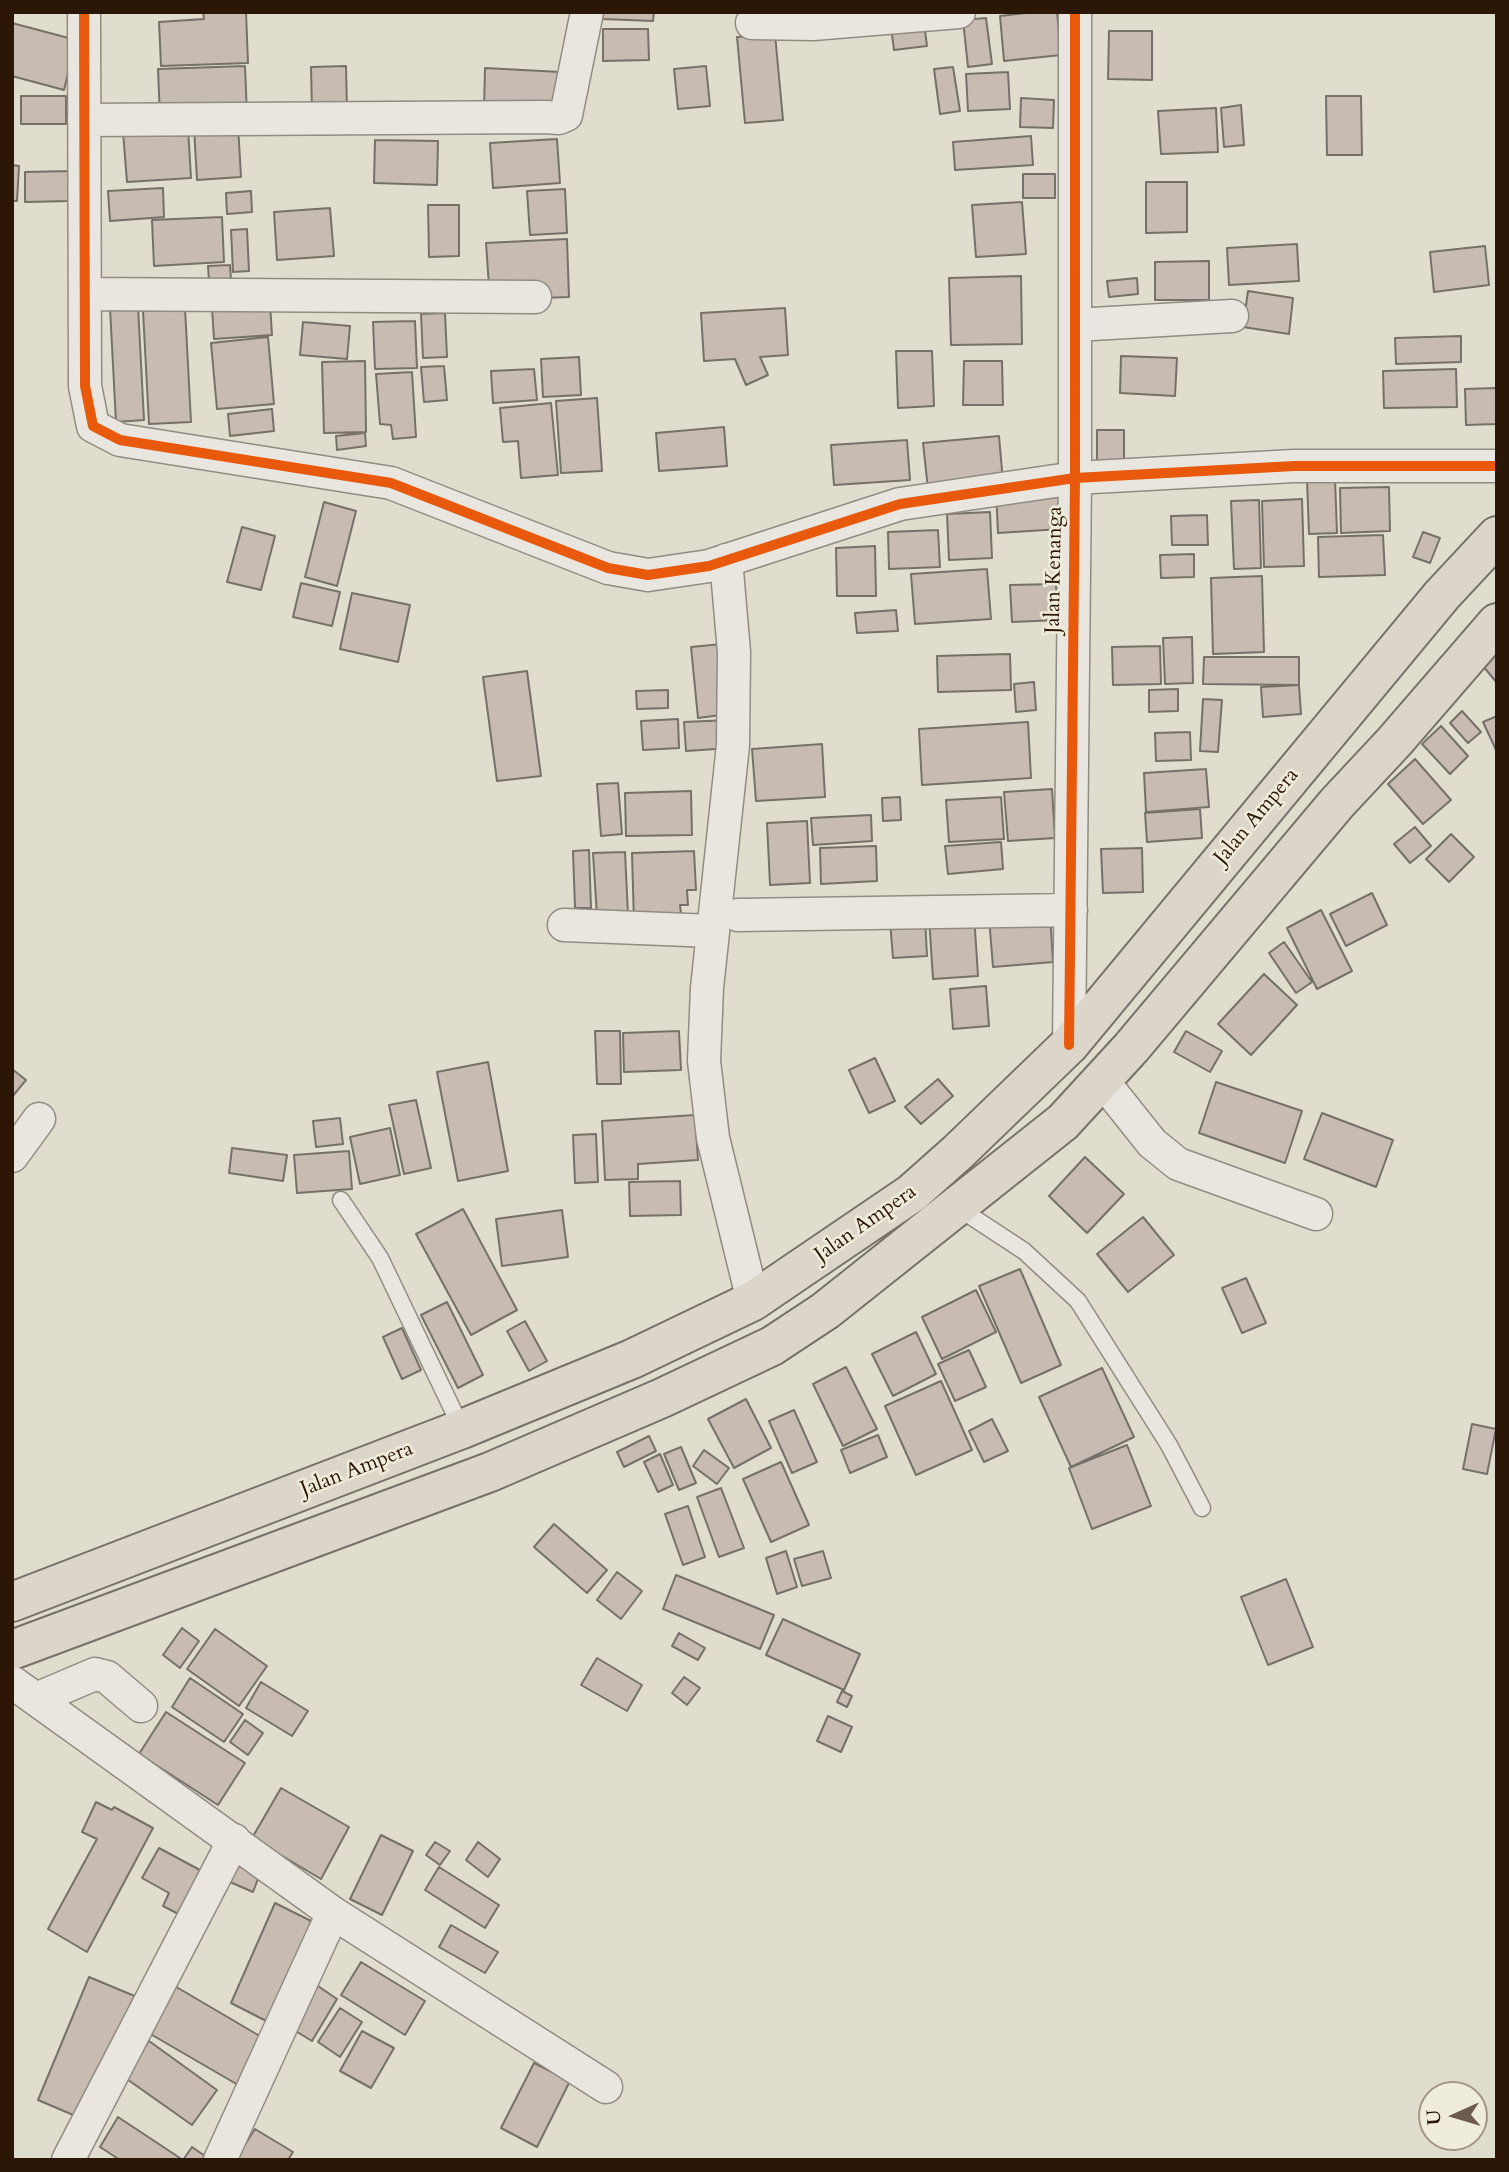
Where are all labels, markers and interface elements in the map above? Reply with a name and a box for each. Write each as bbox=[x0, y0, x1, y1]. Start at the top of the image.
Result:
street label: Jalan Kenanga bbox=[1041, 506, 1069, 634]
street label: Jalan Ampera bbox=[1209, 764, 1305, 870]
street label: Jalan Ampera bbox=[810, 1180, 922, 1268]
street label: Jalan Ampera bbox=[297, 1437, 417, 1503]
north arrow bbox=[1418, 2081, 1488, 2151]
text: U bbox=[1421, 2109, 1448, 2126]

